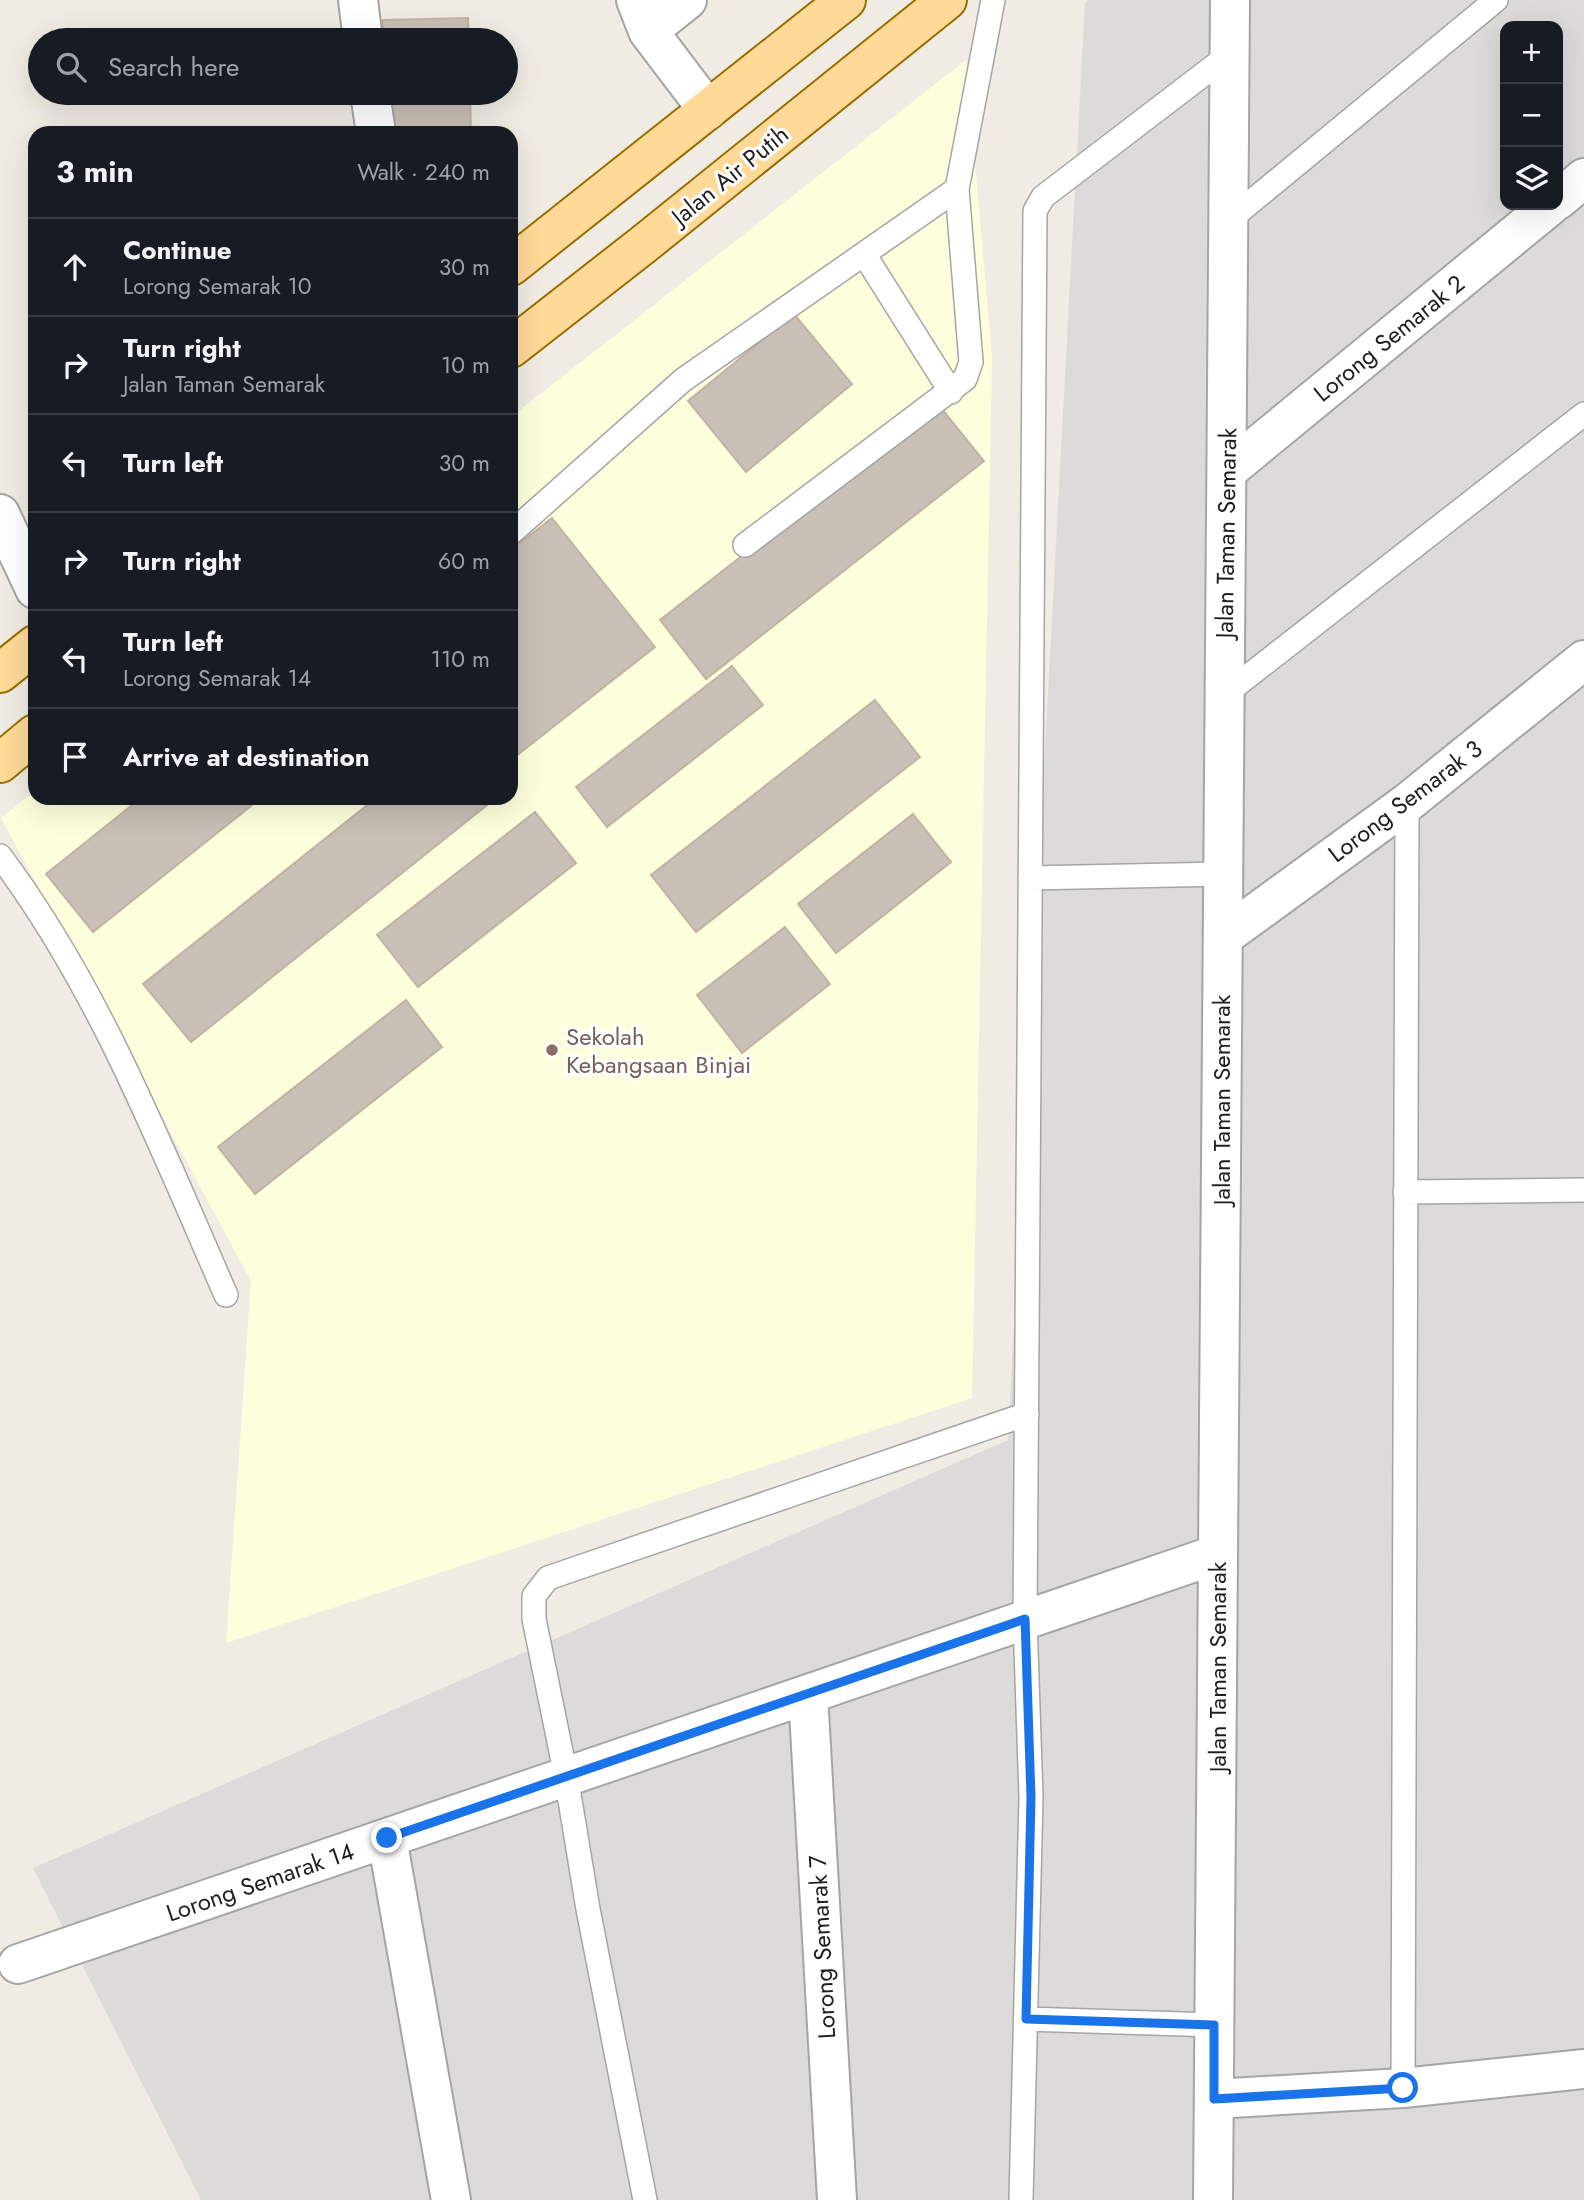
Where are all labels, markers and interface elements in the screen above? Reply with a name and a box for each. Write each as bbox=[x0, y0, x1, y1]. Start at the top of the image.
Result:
map controls bbox=[1500, 21, 1563, 210]
button: + bbox=[1500, 21, 1563, 84]
search box bbox=[28, 28, 518, 105]
icon: search bbox=[52, 48, 90, 86]
text: Search here bbox=[108, 48, 240, 86]
button: − bbox=[1500, 84, 1563, 147]
street label: Jalan Air Putih bbox=[662, 117, 796, 235]
button: layers bbox=[1500, 147, 1563, 210]
text: 3 min bbox=[56, 150, 134, 193]
text: Walk · 240 m bbox=[357, 155, 490, 189]
text: Continue bbox=[123, 231, 232, 269]
icon: ahead bbox=[56, 248, 94, 286]
text: 30 m bbox=[439, 250, 490, 284]
street label: Lorong Semarak 2 bbox=[1306, 266, 1472, 410]
text: Lorong Semarak 10 bbox=[123, 269, 312, 303]
text: Turn right bbox=[123, 329, 241, 367]
icon: right bbox=[56, 346, 94, 384]
text: 10 m bbox=[441, 348, 490, 382]
text: Jalan Taman Semarak bbox=[123, 367, 325, 401]
street label: Jalan Taman Semarak bbox=[1207, 427, 1245, 642]
icon: left bbox=[56, 444, 94, 482]
text: Turn left bbox=[123, 444, 223, 482]
text: 30 m bbox=[439, 446, 490, 480]
icon: right bbox=[56, 542, 94, 580]
text: Turn right bbox=[123, 542, 241, 580]
text: 60 m bbox=[438, 544, 490, 578]
text: Turn left bbox=[123, 623, 223, 661]
icon: left bbox=[56, 640, 94, 678]
text: 110 m bbox=[431, 642, 490, 676]
text: Lorong Semarak 14 bbox=[123, 661, 311, 695]
street label: Lorong Semarak 3 bbox=[1321, 731, 1489, 871]
icon: arrive bbox=[56, 738, 94, 776]
text: Arrive at destination bbox=[123, 738, 370, 776]
street label: Jalan Taman Semarak bbox=[1204, 994, 1239, 1208]
place label: Sekolah Kebangsaan Binjai bbox=[566, 1019, 751, 1082]
marker: Sekolah Kebangsaan Binjai bbox=[544, 1042, 560, 1058]
street label: Jalan Taman Semarak bbox=[1200, 1561, 1235, 1775]
route end bbox=[371, 1822, 402, 1853]
street label: Lorong Semarak 14 bbox=[161, 1833, 359, 1931]
street label: Lorong Semarak 7 bbox=[800, 1854, 844, 2040]
route start bbox=[1387, 2072, 1418, 2103]

